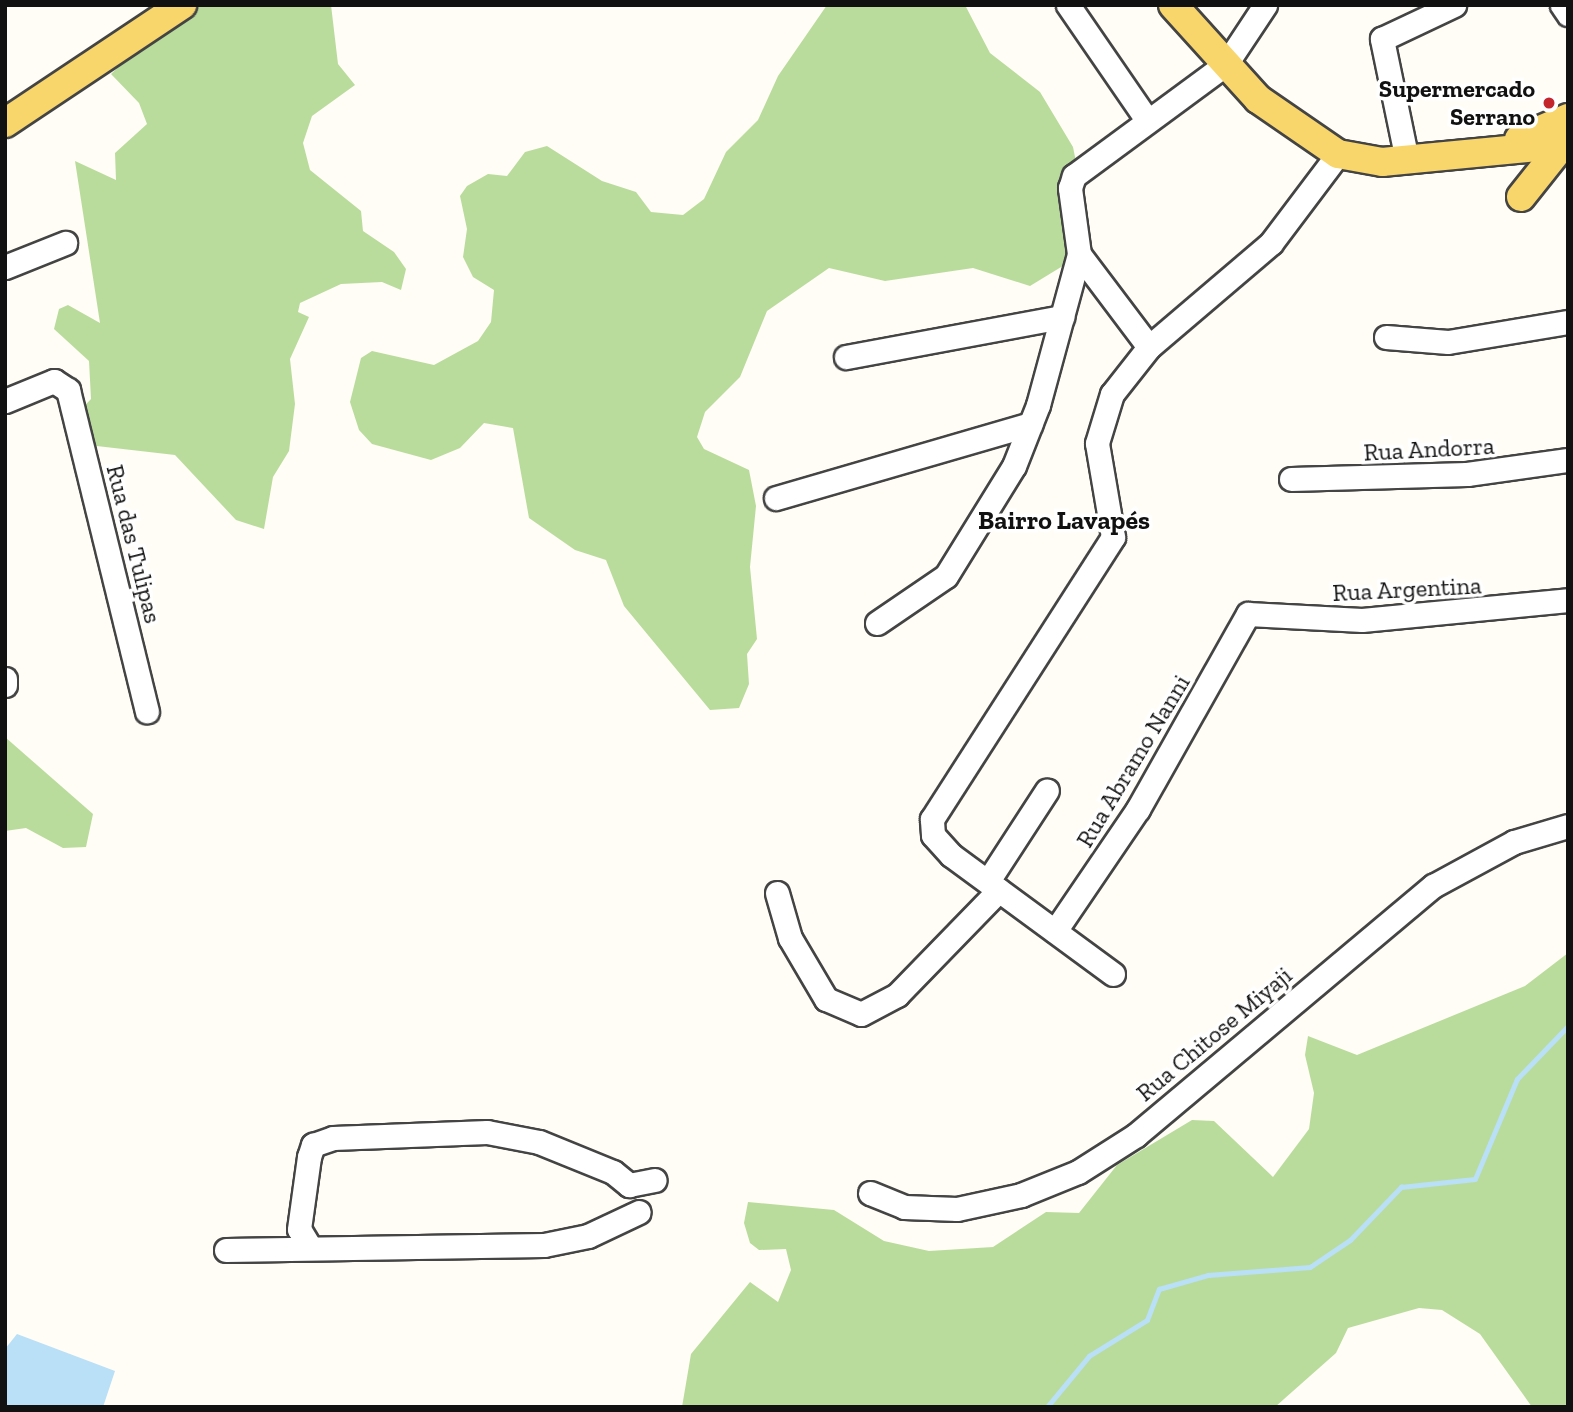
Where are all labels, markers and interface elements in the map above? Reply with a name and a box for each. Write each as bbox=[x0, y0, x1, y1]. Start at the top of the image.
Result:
place label: Supermercado Serrano bbox=[1379, 75, 1535, 131]
marker: Supermercado Serrano bbox=[1541, 95, 1557, 111]
street label: Rua Andorra bbox=[1362, 431, 1496, 467]
street label: Rua das Tulipas bbox=[100, 462, 168, 626]
district label: Bairro Lavapés bbox=[978, 505, 1150, 537]
street label: Rua Argentina bbox=[1331, 571, 1483, 607]
street label: Rua Abramo Nanni bbox=[1070, 669, 1196, 853]
street label: Rua Chitose Miyaji bbox=[1131, 961, 1297, 1107]

